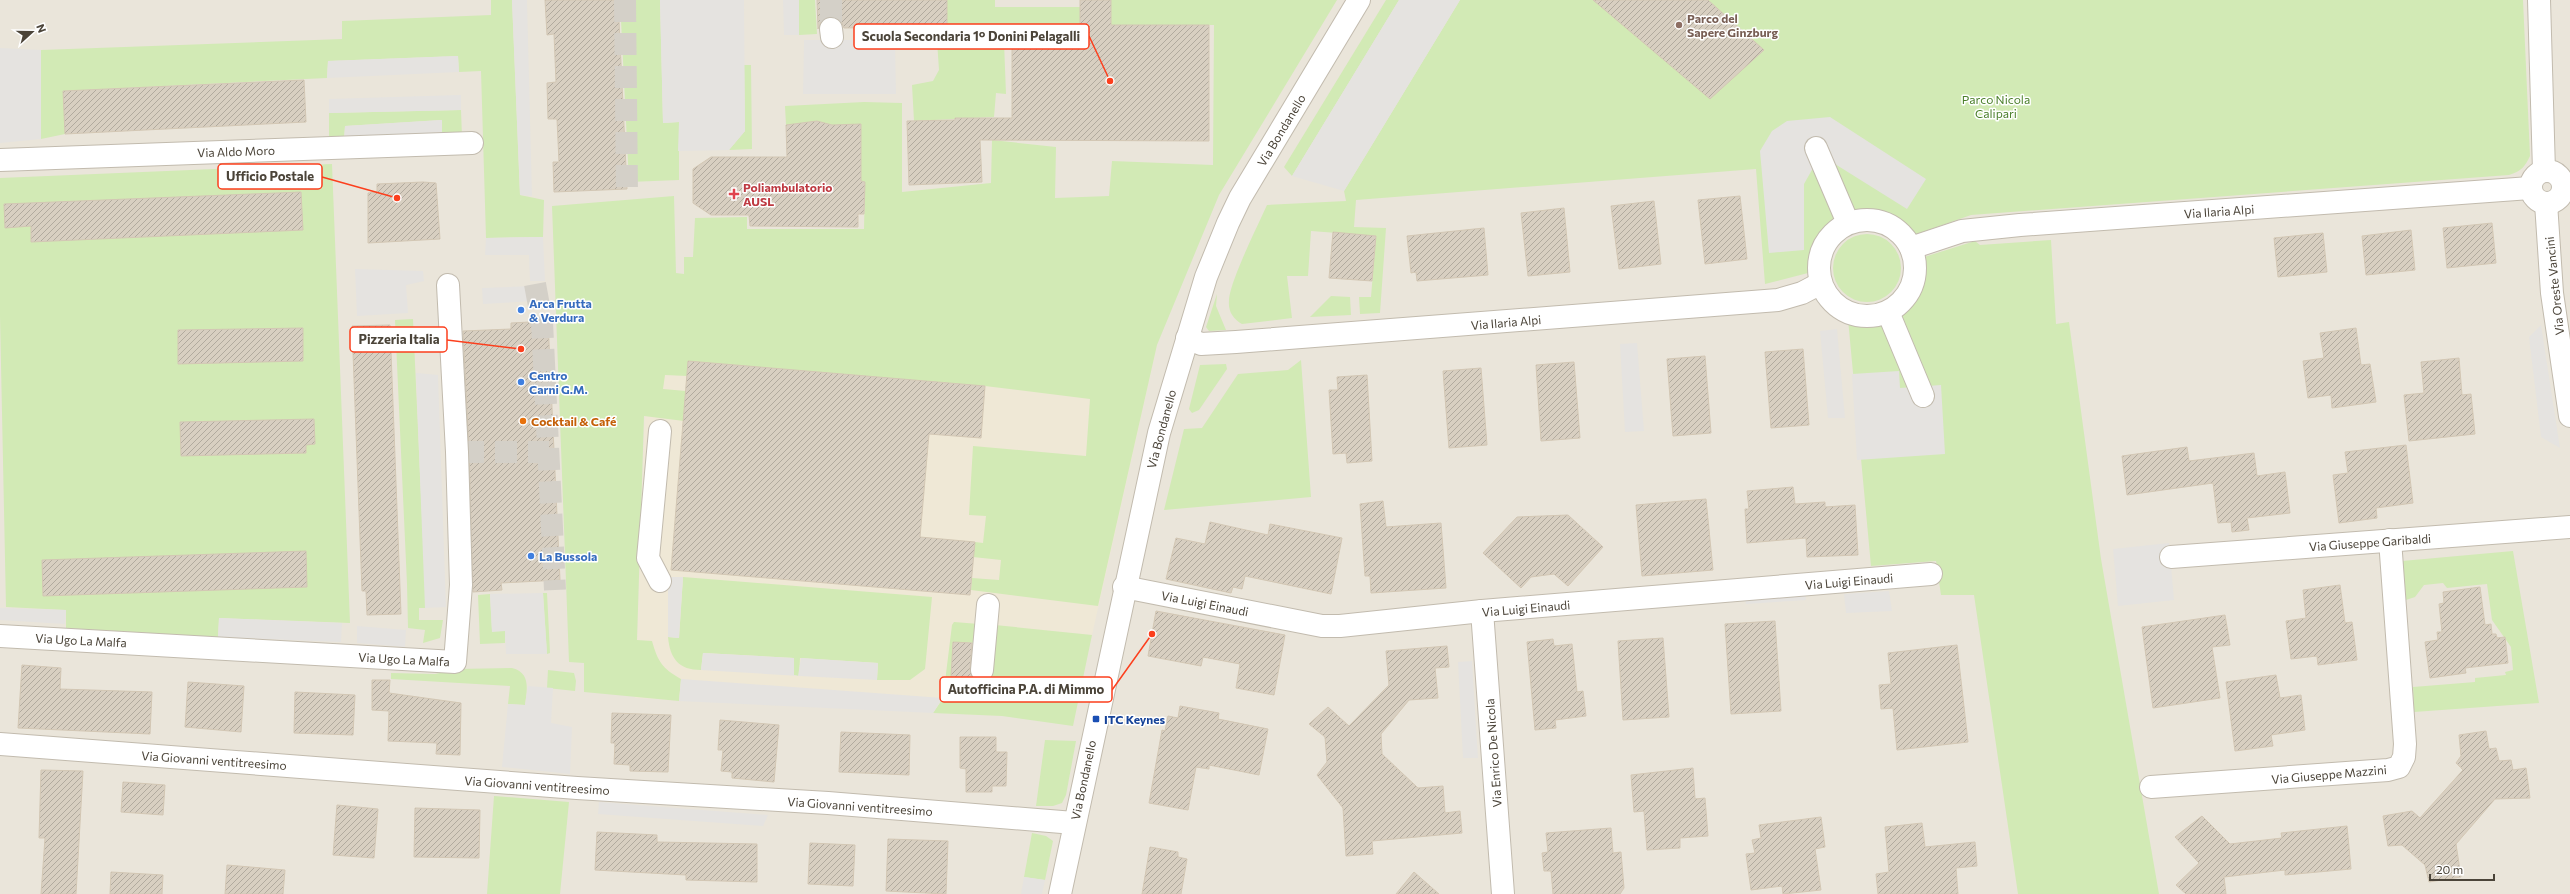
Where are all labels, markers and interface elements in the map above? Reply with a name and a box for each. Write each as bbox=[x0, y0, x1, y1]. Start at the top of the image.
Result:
place label: Parco del Sapere Ginzburg bbox=[1687, 11, 1778, 39]
north arrow bbox=[12, 12, 52, 52]
marker: Parco del Sapere Ginzburg bbox=[1674, 20, 1684, 30]
text: N bbox=[34, 22, 49, 34]
callout: Scuola Secondaria 1° Donini Pelagalli bbox=[854, 24, 1089, 49]
text: Scuola Secondaria 1° Donini Pelagalli bbox=[862, 28, 1080, 44]
street label: Via Bondanello bbox=[1254, 92, 1308, 168]
park label: Parco Nicola Calipari bbox=[1962, 92, 2030, 120]
street label: Via Aldo Moro bbox=[197, 143, 275, 159]
callout: Ufficio Postale bbox=[218, 164, 322, 189]
text: Ufficio Postale bbox=[226, 168, 314, 184]
place label: Poliambulatorio AUSL bbox=[743, 180, 832, 208]
marker: Poliambulatorio AUSL bbox=[728, 188, 740, 200]
street label: Via Ilaria Alpi bbox=[2183, 202, 2255, 220]
street label: Via Oreste Vancini bbox=[2542, 236, 2566, 336]
place label: Arca Frutta & Verdura bbox=[529, 296, 592, 324]
marker: Arca Frutta & Verdura bbox=[516, 305, 526, 315]
street label: Via Ilaria Alpi bbox=[1470, 312, 1542, 332]
callout: Pizzeria Italia bbox=[350, 327, 447, 352]
text: Pizzeria Italia bbox=[358, 331, 440, 347]
place label: Centro Carni G.M. bbox=[529, 368, 588, 396]
marker: Centro Carni G.M. bbox=[516, 377, 526, 387]
street label: Via Bondanello bbox=[1144, 388, 1178, 470]
place label: Cocktail & Café bbox=[531, 414, 616, 428]
marker: Cocktail & Café bbox=[518, 416, 528, 426]
street label: Via Giuseppe Garibaldi bbox=[2308, 531, 2432, 553]
place label: La Bussola bbox=[539, 549, 597, 563]
marker: La Bussola bbox=[526, 551, 536, 561]
street label: Via Luigi Einaudi bbox=[1804, 570, 1894, 592]
street label: Via Luigi Einaudi bbox=[1160, 588, 1250, 618]
street label: Via Luigi Einaudi bbox=[1481, 597, 1571, 619]
street label: Via Ugo La Malfa bbox=[35, 631, 127, 649]
street label: Via Ugo La Malfa bbox=[358, 650, 450, 668]
callout: Autofficina P.A. di Mimmo bbox=[940, 677, 1112, 702]
text: Autofficina P.A. di Mimmo bbox=[948, 681, 1105, 697]
street label: Via Enrico De Nicola bbox=[1482, 698, 1504, 808]
place label: ITC Keynes bbox=[1104, 712, 1166, 726]
marker: ITC Keynes bbox=[1091, 714, 1101, 724]
street label: Via Bondanello bbox=[1068, 739, 1098, 821]
street label: Via Giovanni ventitreesimo bbox=[141, 748, 287, 772]
street label: Via Giuseppe Mazzini bbox=[2271, 762, 2387, 786]
street label: Via Giovanni ventitreesimo bbox=[464, 773, 610, 797]
street label: Via Giovanni ventitreesimo bbox=[787, 794, 933, 818]
scale bar bbox=[2430, 856, 2494, 882]
text: 20 m bbox=[2436, 862, 2463, 876]

